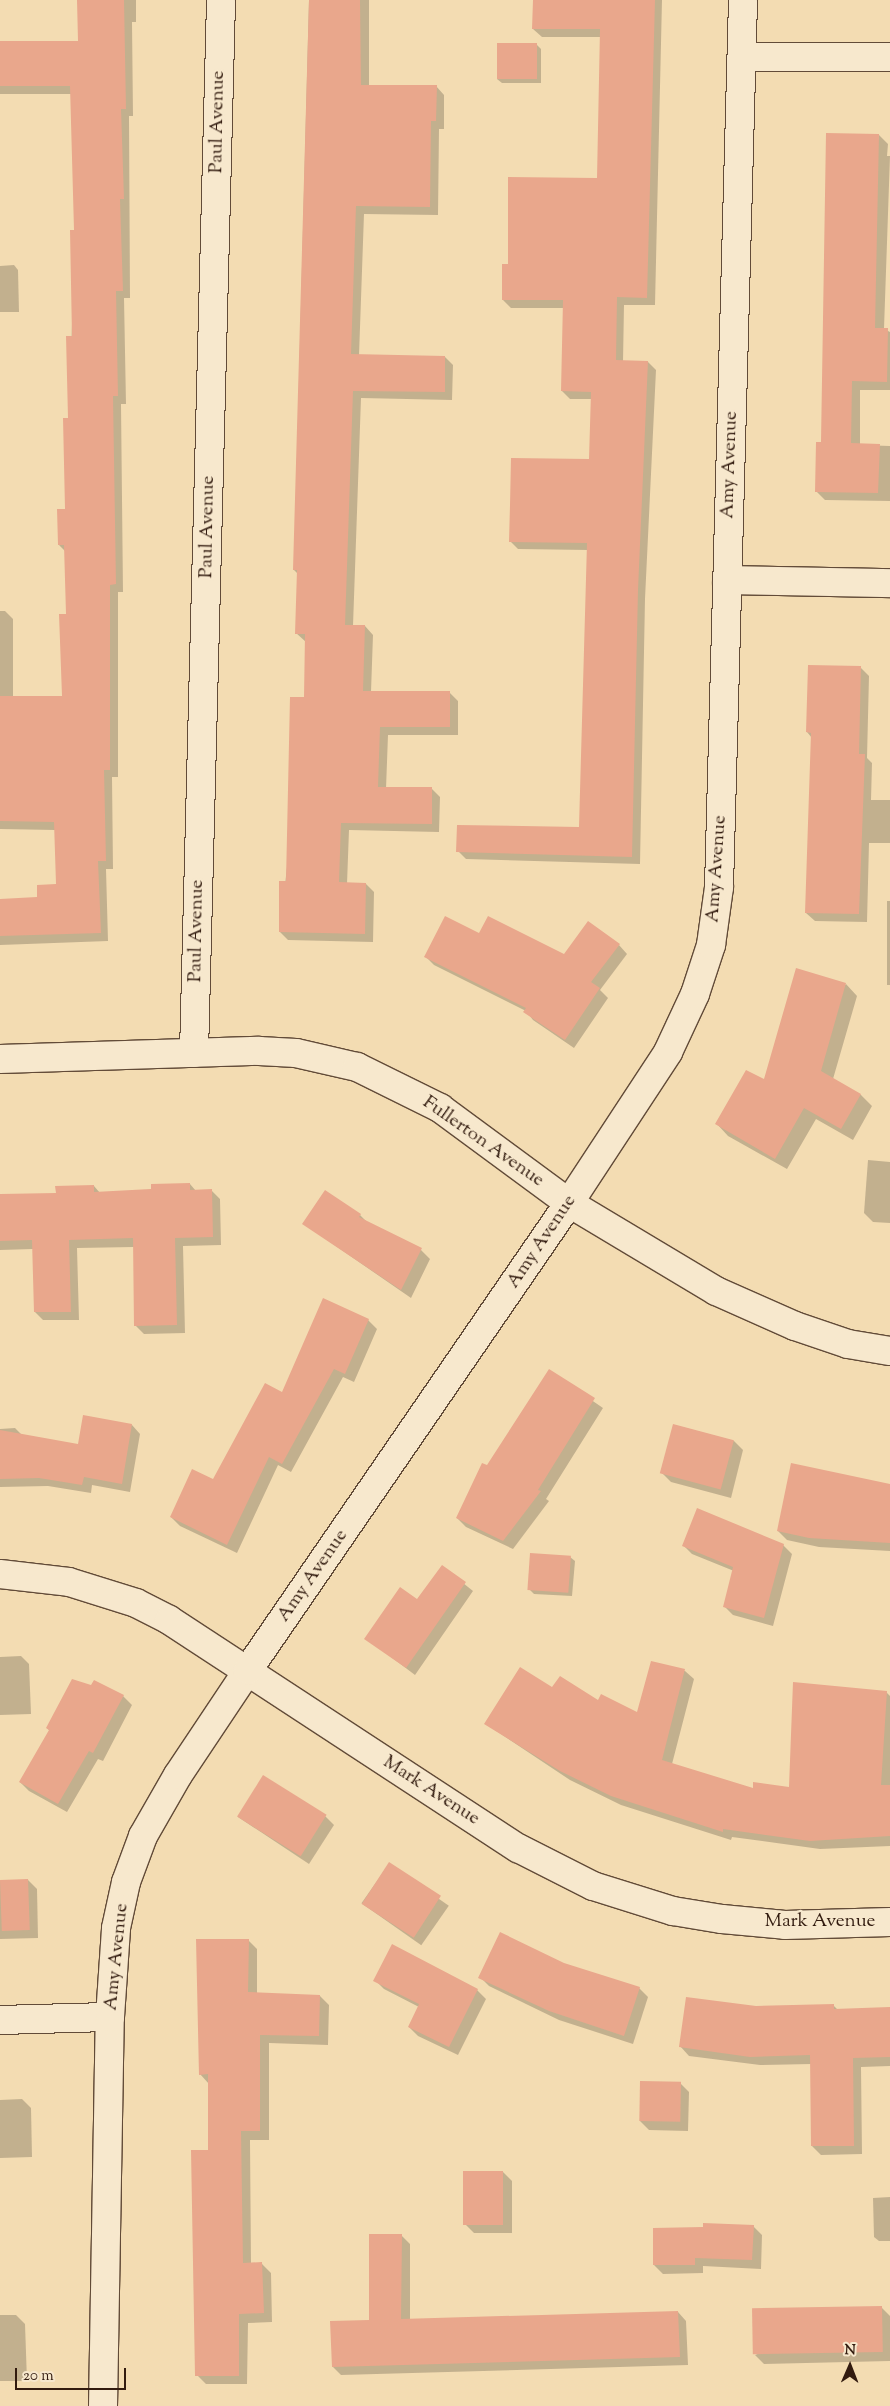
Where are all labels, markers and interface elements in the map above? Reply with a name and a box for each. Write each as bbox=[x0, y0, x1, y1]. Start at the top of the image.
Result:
street label: Paul Avenue bbox=[206, 70, 230, 174]
street label: Amy Avenue bbox=[717, 411, 743, 519]
street label: Paul Avenue bbox=[196, 475, 220, 579]
street label: Amy Avenue bbox=[702, 815, 732, 923]
street label: Paul Avenue bbox=[185, 879, 209, 983]
street label: Fullerton Avenue bbox=[418, 1092, 548, 1192]
street label: Amy Avenue bbox=[502, 1191, 582, 1293]
street label: Amy Avenue bbox=[273, 1525, 353, 1627]
street label: Mark Avenue bbox=[378, 1751, 484, 1831]
street label: Amy Avenue bbox=[100, 1902, 134, 2012]
street label: Mark Avenue bbox=[765, 1911, 875, 1933]
north arrow bbox=[825, 2341, 875, 2391]
text: N bbox=[844, 2341, 856, 2361]
scale bar bbox=[18, 2358, 129, 2390]
text: 20 m bbox=[23, 2366, 54, 2387]

